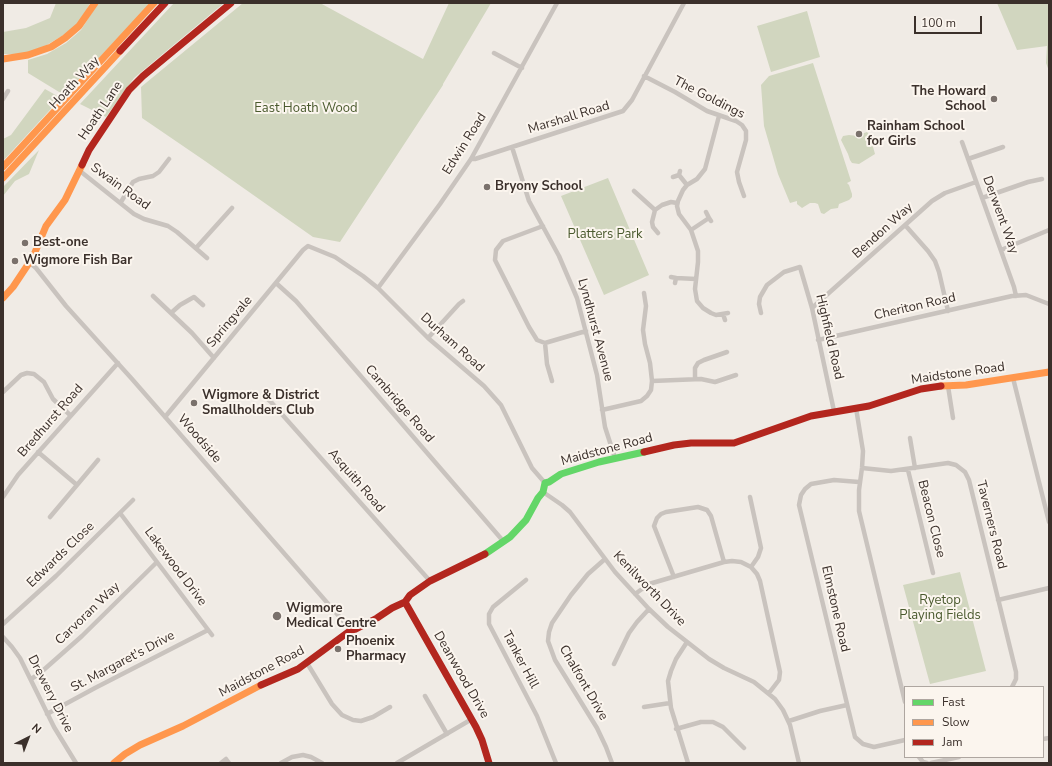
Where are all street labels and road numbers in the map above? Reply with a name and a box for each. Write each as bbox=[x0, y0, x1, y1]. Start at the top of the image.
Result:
street label: Hoath Way bbox=[47, 53, 103, 113]
street label: The Goldings bbox=[671, 73, 747, 123]
street label: Hoath Lane bbox=[76, 79, 126, 143]
street label: Marshall Road bbox=[526, 98, 612, 138]
street label: Edwin Road bbox=[440, 110, 490, 178]
street label: Swain Road bbox=[87, 160, 153, 214]
street label: Derwent Way bbox=[979, 174, 1021, 256]
street label: Bendon Way bbox=[850, 200, 916, 262]
street label: Lyndhurst Avenue bbox=[574, 277, 616, 383]
street label: Cheriton Road bbox=[873, 290, 957, 324]
street label: Springvale bbox=[204, 293, 256, 351]
street label: Highfield Road bbox=[812, 293, 846, 381]
street label: Durham Road bbox=[417, 310, 487, 376]
street label: Maidstone Road bbox=[910, 360, 1006, 388]
street label: Cambridge Road bbox=[361, 362, 437, 446]
street label: Bredhurst Road bbox=[15, 381, 87, 461]
street label: Woodside bbox=[174, 411, 224, 467]
street label: Maidstone Road bbox=[559, 430, 655, 470]
street label: Asquith Road bbox=[324, 446, 388, 516]
street label: Beacon Close bbox=[914, 479, 948, 559]
street label: Taverners Road bbox=[972, 479, 1010, 571]
street label: Edwards Close bbox=[24, 519, 98, 591]
street label: Lakewood Drive bbox=[140, 525, 210, 609]
street label: Kenilworth Drive bbox=[609, 548, 689, 630]
street label: Elmstone Road bbox=[817, 564, 853, 654]
street label: Carvoran Way bbox=[53, 579, 123, 649]
street label: St. Margaret's Drive bbox=[68, 628, 178, 696]
street label: Deanwood Drive bbox=[430, 629, 492, 721]
street label: Tanker Hill bbox=[498, 629, 542, 691]
street label: Maidstone Road bbox=[217, 643, 307, 701]
street label: Chalfont Drive bbox=[555, 643, 611, 723]
street label: Drewery Drive bbox=[24, 653, 76, 735]

